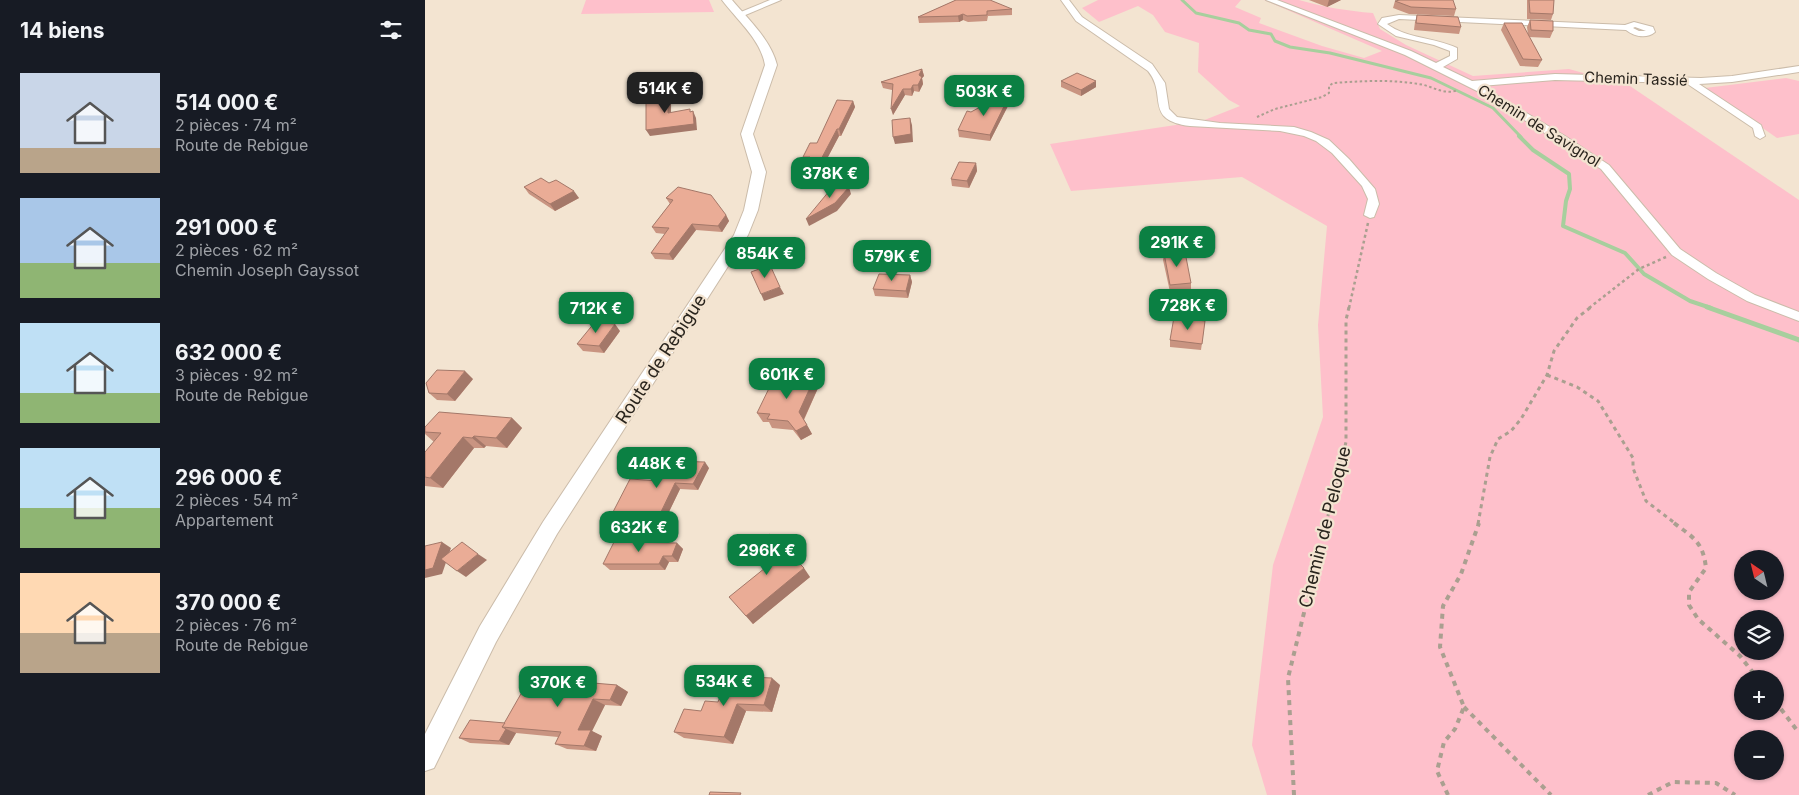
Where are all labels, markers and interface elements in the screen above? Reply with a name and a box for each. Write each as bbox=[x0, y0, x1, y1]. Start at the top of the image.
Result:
icon: filters bbox=[377, 16, 405, 44]
text: 14 biens bbox=[20, 18, 105, 43]
street label: Chemin Tassié bbox=[1584, 67, 1688, 90]
pin: 514K € bbox=[624, 72, 706, 114]
pin: 503K € bbox=[943, 74, 1025, 117]
text: 514K € bbox=[638, 78, 692, 98]
street label: Chemin de Savignol bbox=[1474, 80, 1604, 171]
text: 503K € bbox=[955, 81, 1013, 101]
text: 514 000 € bbox=[175, 90, 278, 115]
icon: home bbox=[60, 93, 120, 153]
text: 2 pièces · 74 m² bbox=[175, 115, 297, 135]
text: Route de Rebigue bbox=[175, 135, 308, 155]
pin: 378K € bbox=[789, 156, 871, 199]
text: 378K € bbox=[802, 163, 858, 183]
text: 291 000 € bbox=[175, 215, 278, 240]
icon: home bbox=[60, 218, 120, 278]
pin: 291K € bbox=[1136, 226, 1218, 268]
text: 291K € bbox=[1150, 232, 1204, 252]
pin: 854K € bbox=[724, 236, 806, 279]
text: 2 pièces · 62 m² bbox=[175, 240, 298, 260]
pin: 579K € bbox=[851, 240, 933, 282]
text: 854K € bbox=[736, 243, 794, 263]
text: 579K € bbox=[864, 246, 920, 266]
text: Chemin Joseph Gayssot bbox=[175, 260, 359, 280]
pin: 728K € bbox=[1147, 288, 1229, 331]
street label: Route de Rebigue bbox=[611, 290, 710, 427]
pin: 712K € bbox=[555, 292, 637, 334]
text: 728K € bbox=[1160, 295, 1216, 315]
text: 712K € bbox=[570, 298, 622, 318]
text: 632 000 € bbox=[175, 340, 282, 365]
icon: home bbox=[60, 343, 120, 403]
pin: 601K € bbox=[746, 358, 828, 400]
text: 601K € bbox=[760, 364, 814, 384]
text: 3 pièces · 92 m² bbox=[175, 365, 298, 385]
text: Route de Rebigue bbox=[175, 385, 308, 405]
street label: Chemin de Peloque bbox=[1294, 444, 1355, 610]
pin: 448K € bbox=[616, 446, 698, 489]
text: 448K € bbox=[628, 453, 686, 473]
text: 296 000 € bbox=[175, 465, 282, 490]
icon: home bbox=[60, 468, 120, 528]
text: 2 pièces · 54 m² bbox=[175, 490, 298, 510]
text: Appartement bbox=[175, 510, 273, 530]
pin: 632K € bbox=[598, 510, 680, 553]
text: 632K € bbox=[610, 517, 668, 537]
pin: 296K € bbox=[726, 534, 808, 576]
text: 296K € bbox=[738, 540, 796, 560]
north arrow bbox=[1734, 550, 1784, 600]
map controls bbox=[1734, 550, 1784, 780]
text: 370 000 € bbox=[175, 590, 281, 615]
icon: home bbox=[60, 593, 120, 653]
button: layers bbox=[1734, 610, 1784, 660]
text: 2 pièces · 76 m² bbox=[175, 615, 297, 635]
text: Route de Rebigue bbox=[175, 635, 308, 655]
pin: 534K € bbox=[683, 664, 765, 707]
pin: 370K € bbox=[517, 666, 599, 708]
button: + bbox=[1734, 670, 1784, 720]
text: 534K € bbox=[695, 671, 753, 691]
text: 370K € bbox=[530, 672, 586, 692]
button: − bbox=[1734, 730, 1784, 780]

